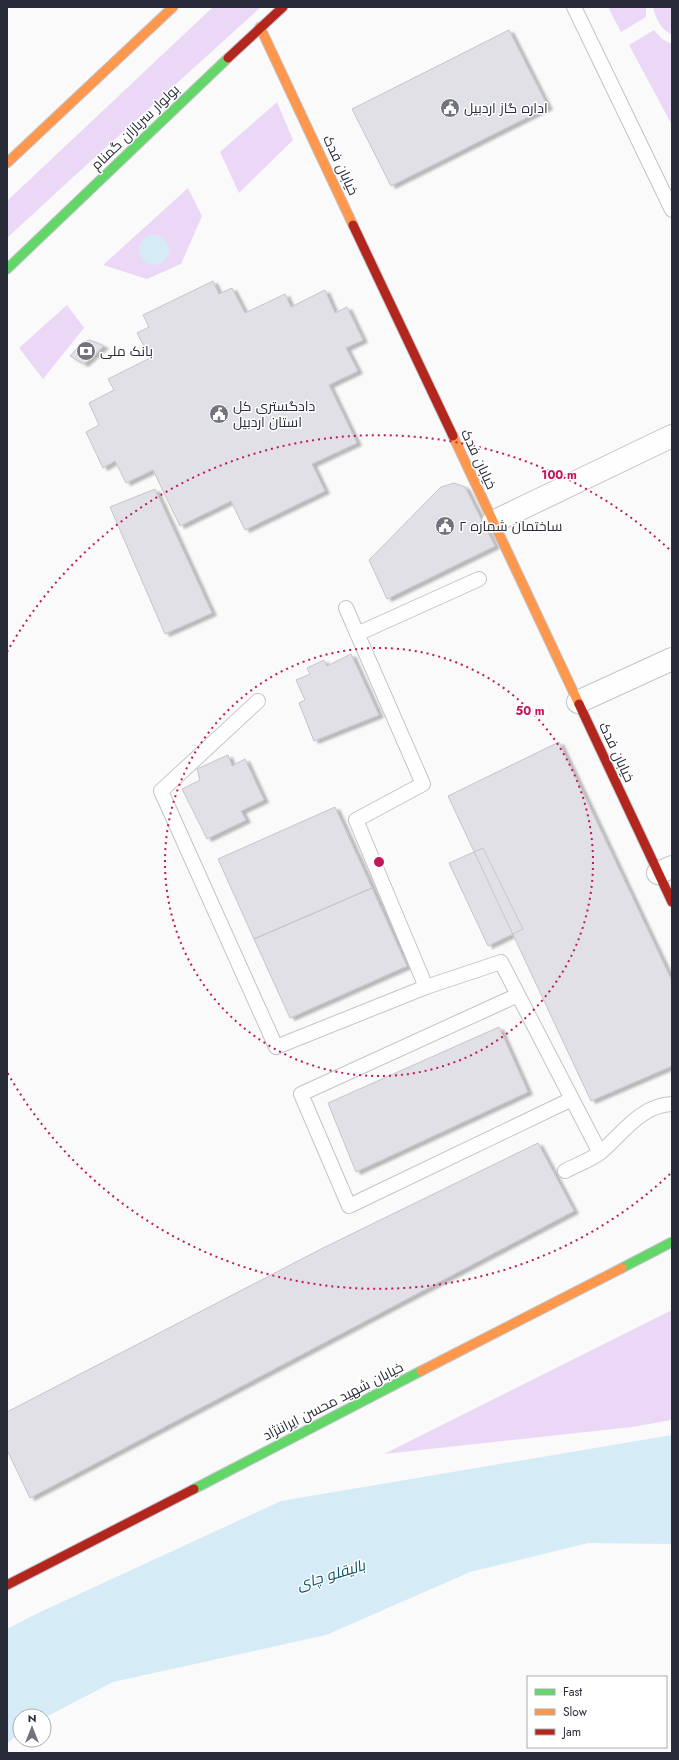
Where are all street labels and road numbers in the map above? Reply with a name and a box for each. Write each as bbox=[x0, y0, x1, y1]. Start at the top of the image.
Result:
street label: بولوار سربازان گمنام bbox=[86, 80, 184, 174]
street label: خیابان فدک bbox=[318, 132, 364, 198]
street label: خیابان فدک bbox=[456, 426, 502, 492]
street label: خیابان فدک bbox=[594, 719, 640, 785]
street label: خیابان شهید محسن ایراننژاد bbox=[259, 1357, 407, 1445]

